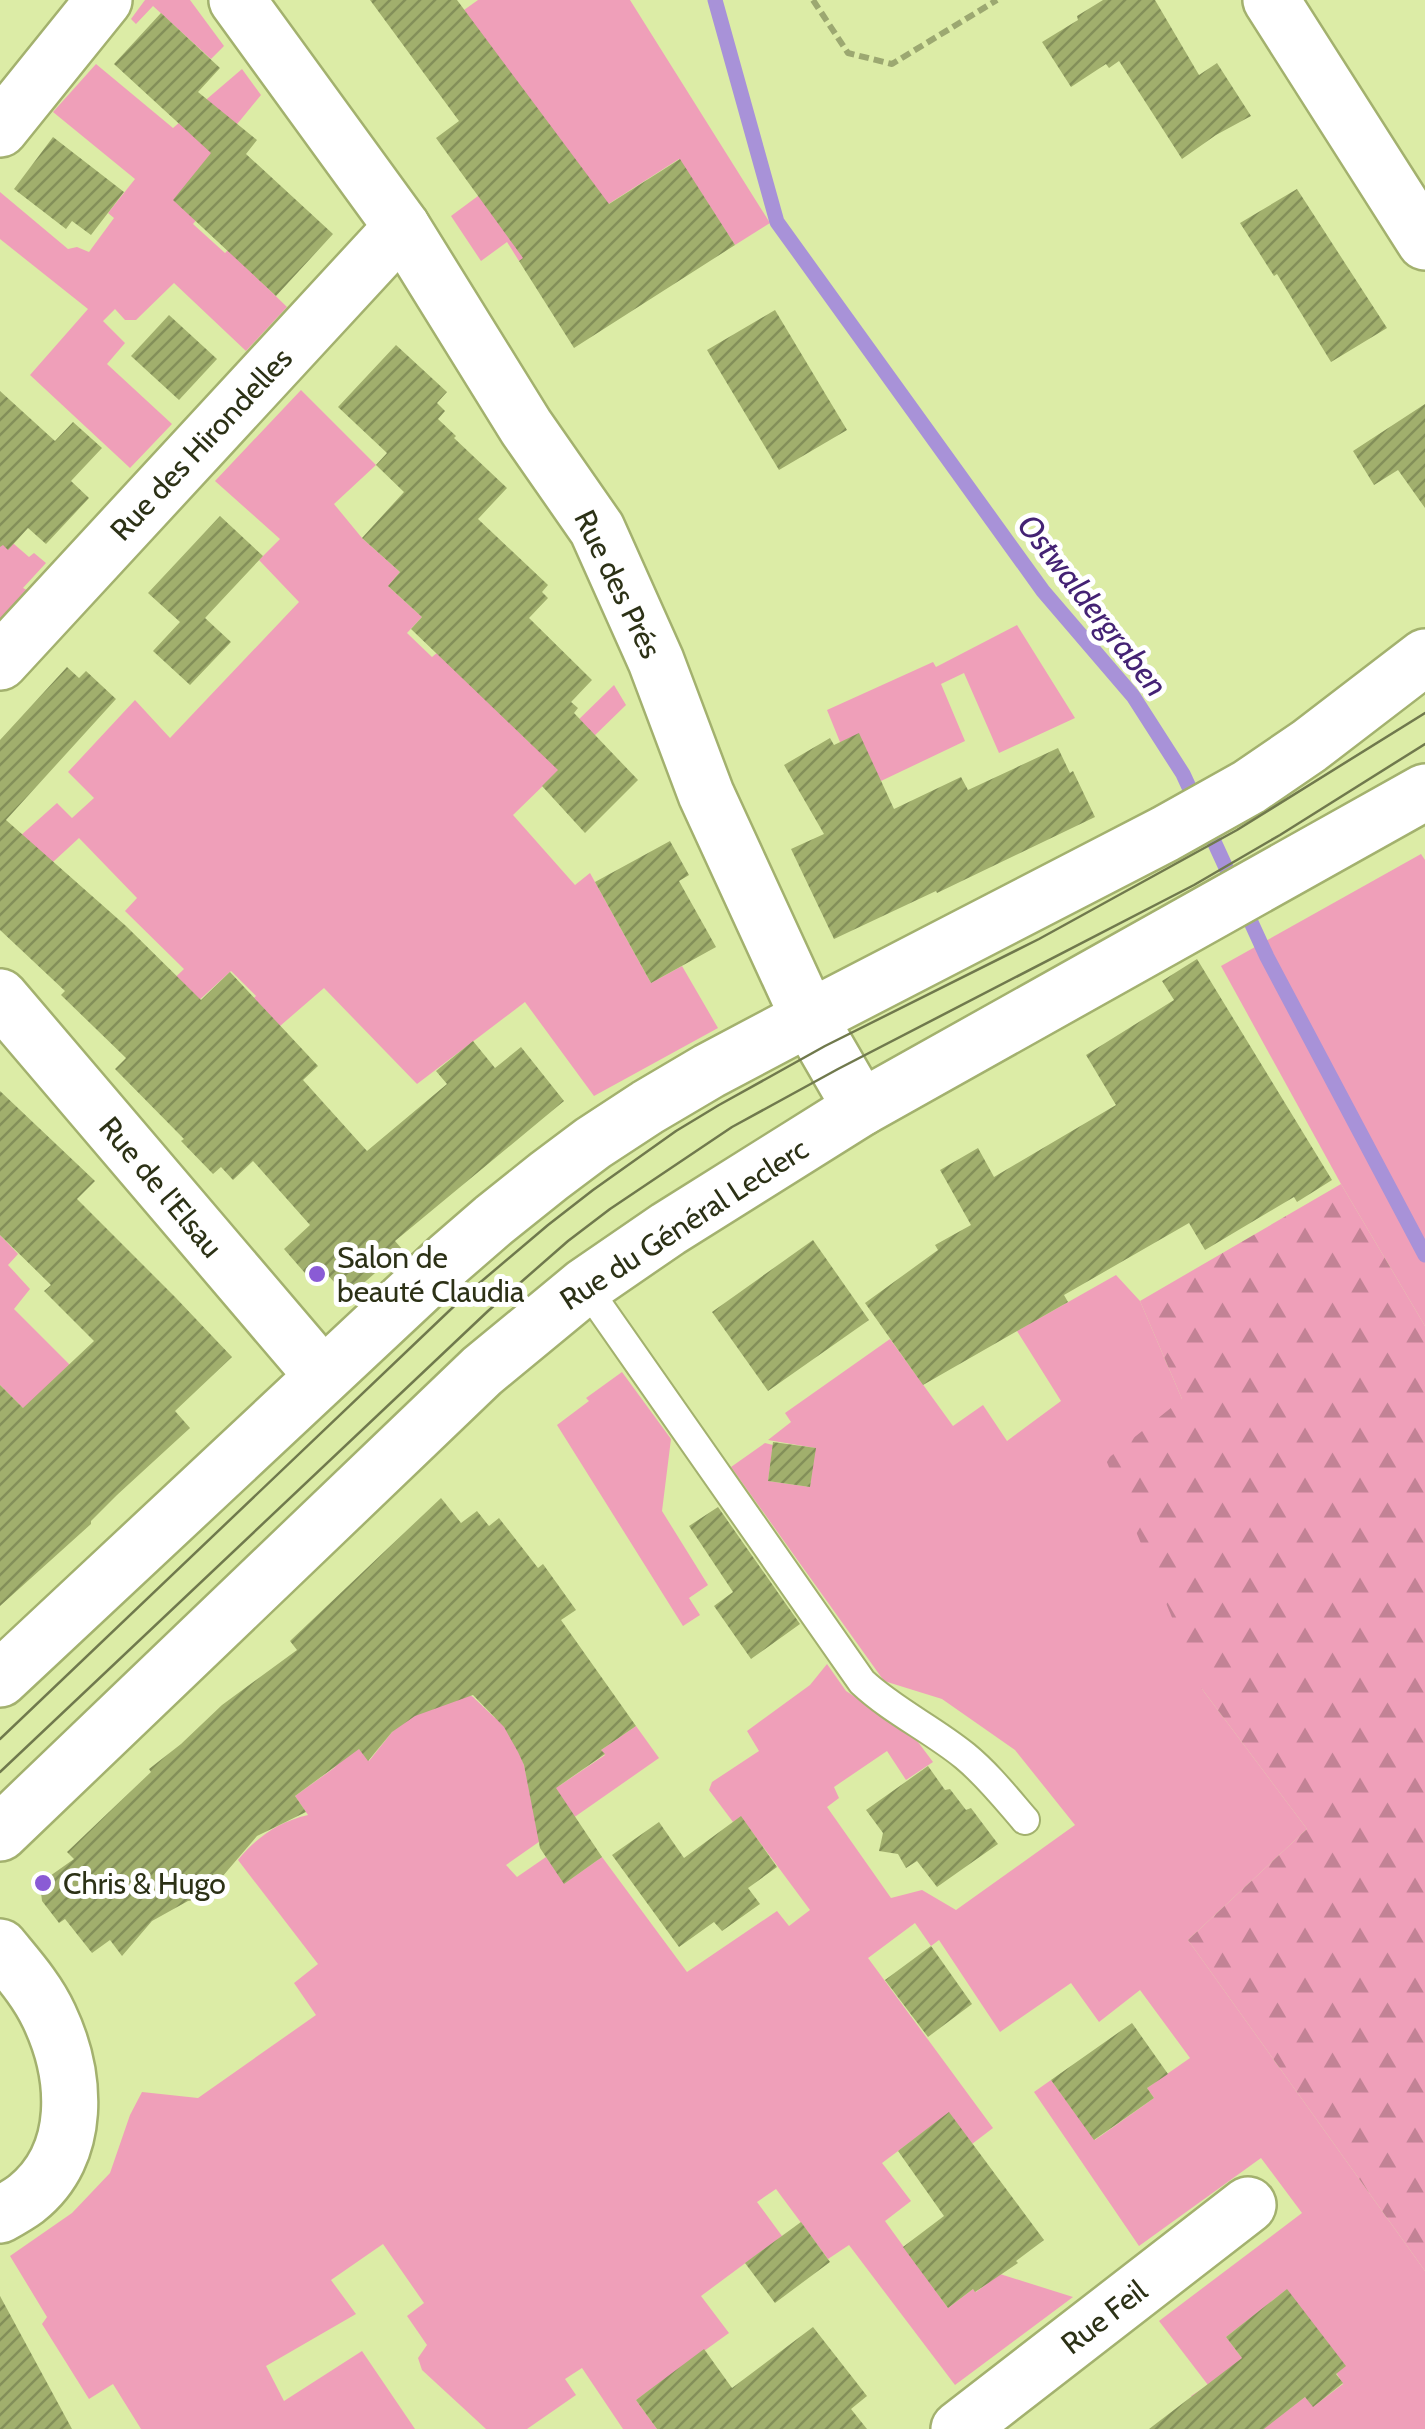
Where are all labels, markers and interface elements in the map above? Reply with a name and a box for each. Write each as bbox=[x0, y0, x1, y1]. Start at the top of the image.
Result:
street label: Rue des Hirondelles bbox=[102, 340, 300, 548]
street label: Rue des Prés bbox=[566, 504, 670, 664]
water label: Ostwaldergraben bbox=[1010, 506, 1176, 704]
street label: Rue de l'Elsau bbox=[91, 1109, 231, 1265]
street label: Rue du Général Leclerc bbox=[553, 1130, 815, 1318]
place label: Salon de beauté Claudia bbox=[337, 1239, 525, 1310]
marker: Salon de beauté Claudia bbox=[306, 1263, 328, 1285]
place label: Chris & Hugo bbox=[63, 1865, 226, 1902]
marker: Chris & Hugo bbox=[32, 1872, 54, 1894]
street label: Rue Feil bbox=[1054, 2272, 1154, 2362]

